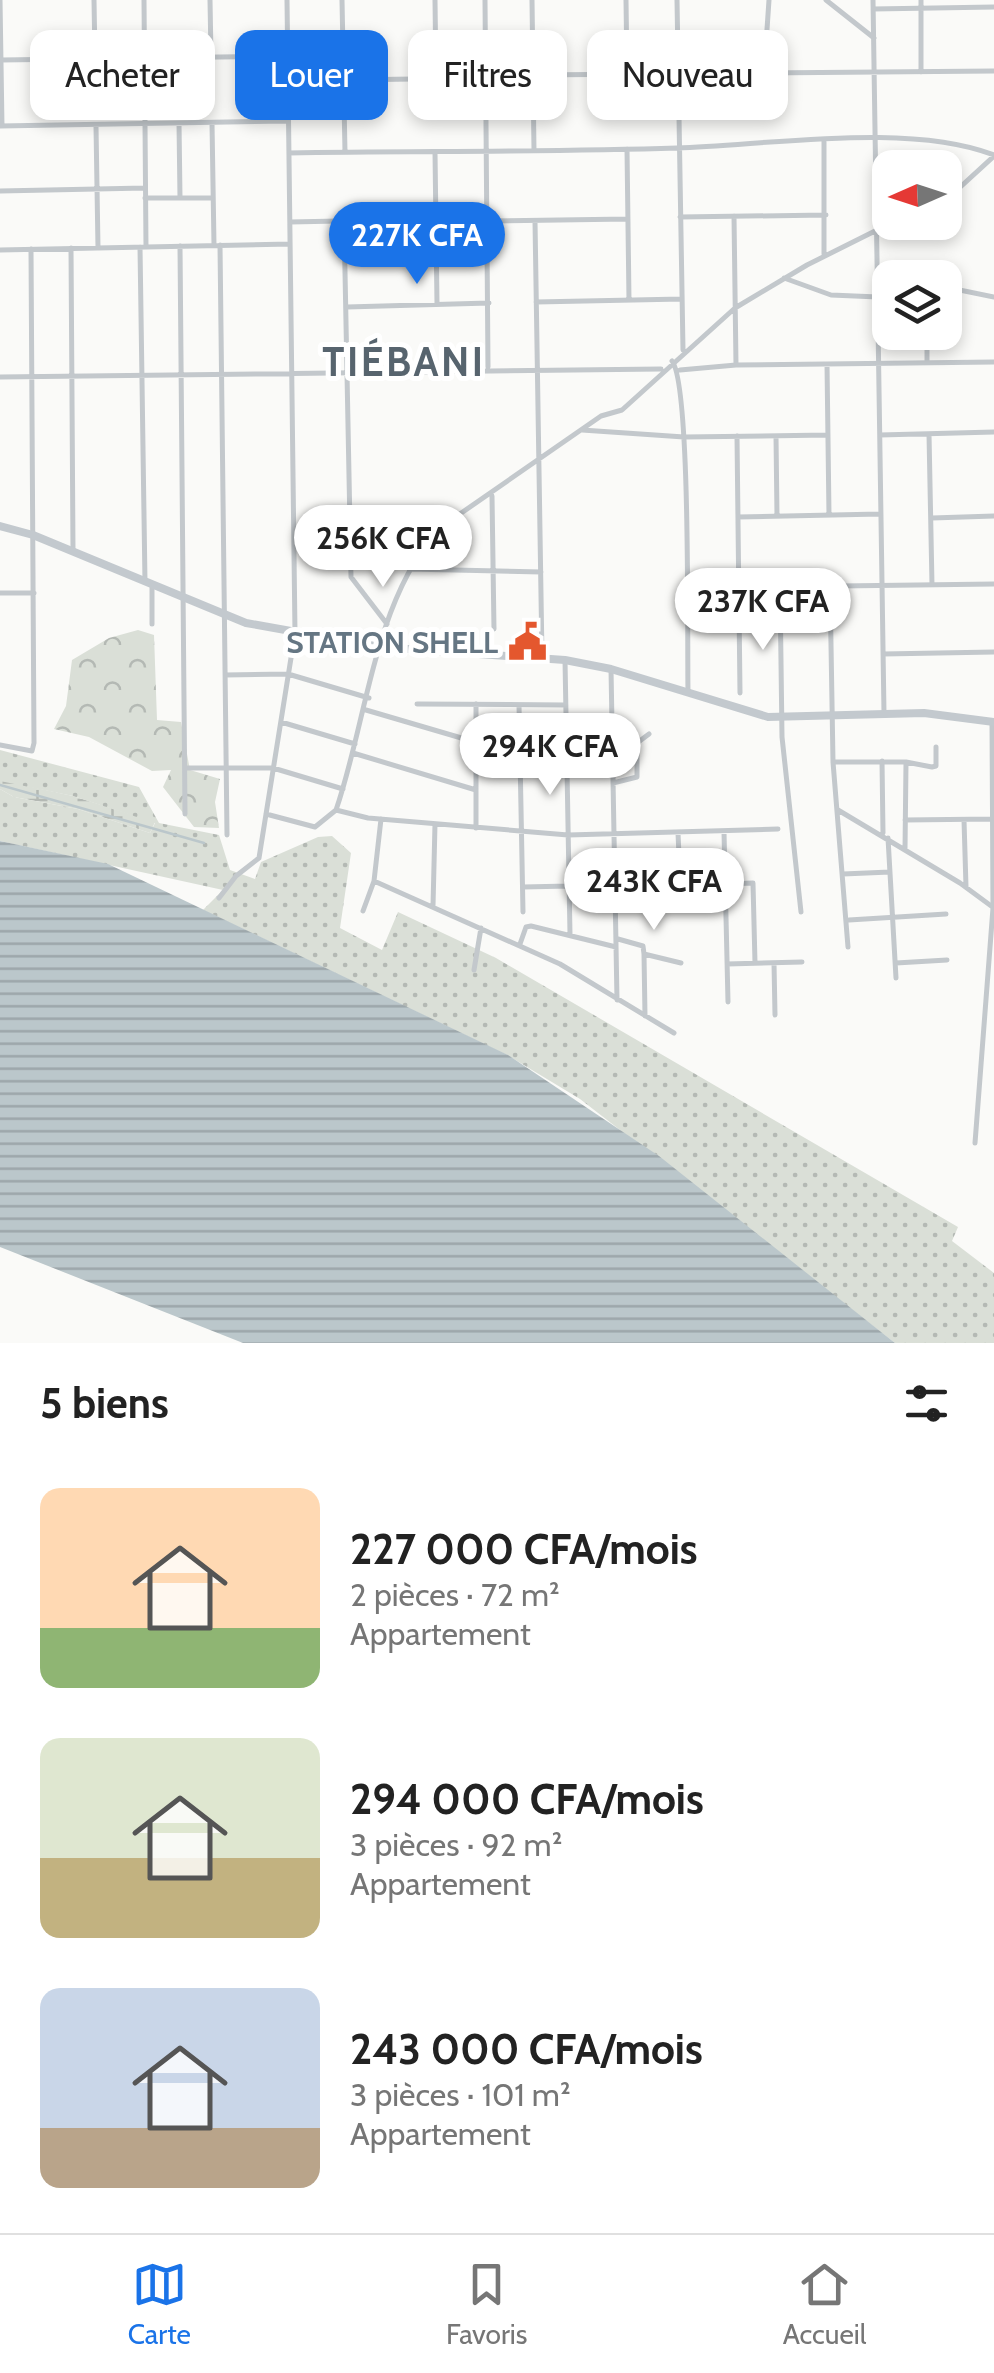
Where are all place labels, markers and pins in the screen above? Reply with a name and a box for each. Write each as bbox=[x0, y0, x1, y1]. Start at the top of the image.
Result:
pin: 227K CFA bbox=[314, 202, 520, 287]
pin: 256K CFA bbox=[280, 505, 486, 590]
pin: 237K CFA bbox=[660, 568, 866, 653]
public building icon: STATION SHELL bbox=[507, 621, 549, 663]
place label: STATION SHELL bbox=[286, 624, 498, 661]
pin: 294K CFA bbox=[447, 713, 653, 798]
pin: 243K CFA bbox=[551, 848, 757, 933]

